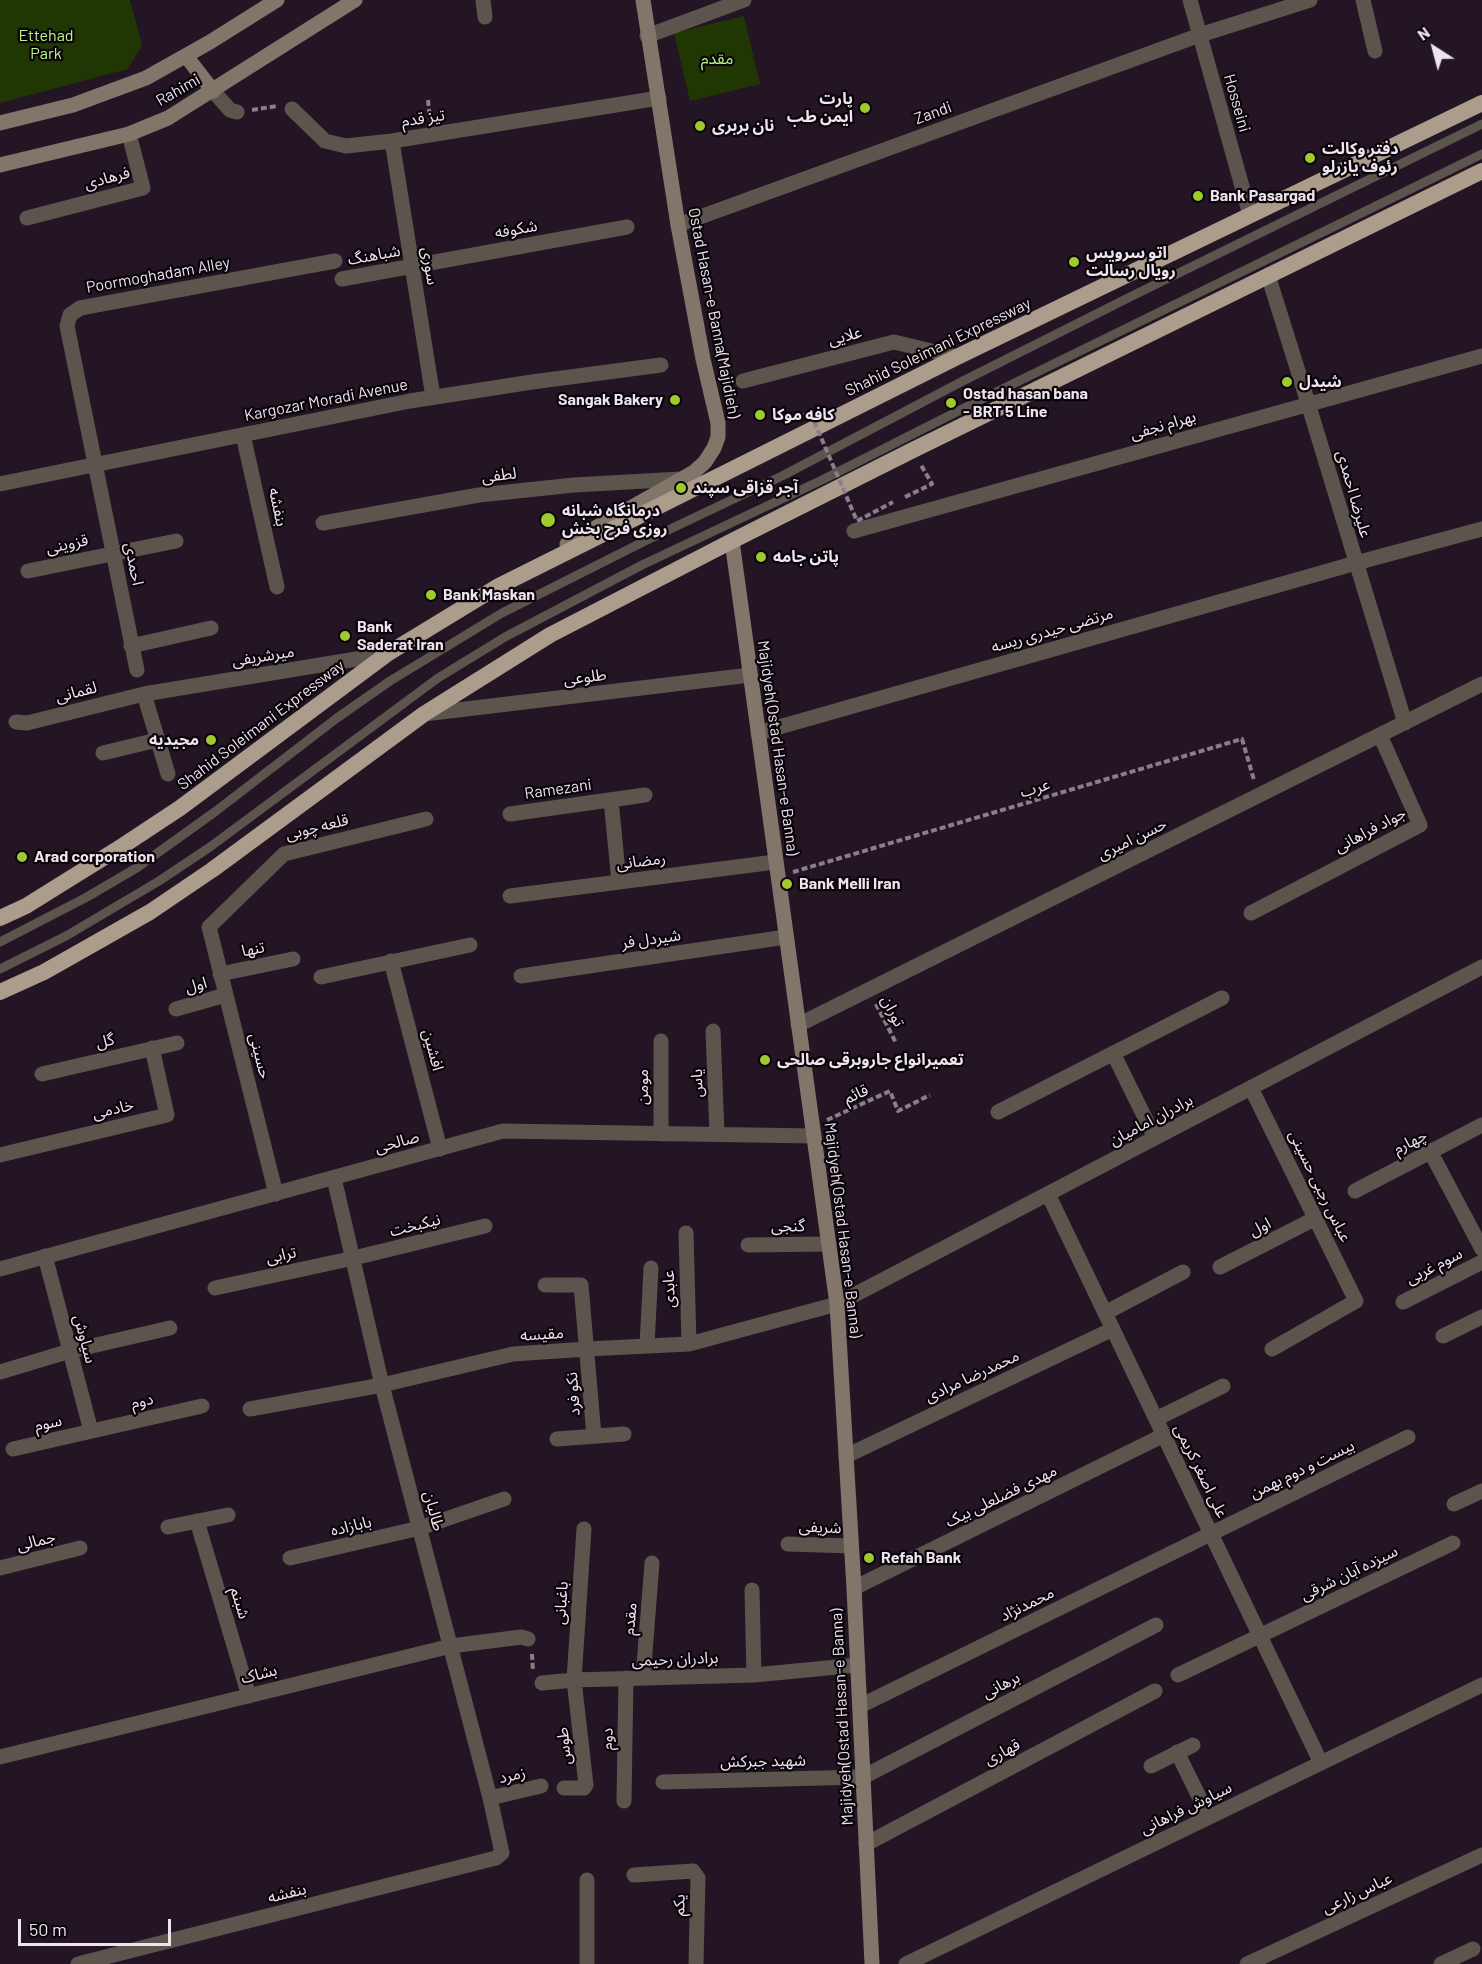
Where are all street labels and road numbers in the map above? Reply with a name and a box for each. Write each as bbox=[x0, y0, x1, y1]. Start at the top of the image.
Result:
street label: Rahimi bbox=[152, 70, 204, 110]
street label: Hosseini bbox=[1220, 72, 1254, 134]
street label: Zandi bbox=[912, 97, 954, 129]
street label: تیز قدم bbox=[400, 105, 446, 131]
street label: فرهادی bbox=[82, 163, 132, 193]
street label: Ostad Hasan-e Banna(Majidieh) bbox=[684, 206, 744, 420]
street label: شکوفه bbox=[493, 216, 539, 242]
street label: شباهنگ bbox=[346, 241, 402, 269]
street label: سوری bbox=[418, 246, 442, 286]
street label: Poormoghadam Alley bbox=[85, 253, 231, 297]
street label: Shahid Soleimani Expressway bbox=[842, 294, 1034, 400]
street label: علایی bbox=[826, 322, 864, 350]
street label: Kargozar Moradi Avenue bbox=[243, 375, 409, 425]
street label: بهرام نجفی bbox=[1128, 406, 1198, 444]
street label: علیرضا احمدی bbox=[1332, 448, 1376, 540]
street label: لطفی bbox=[480, 463, 518, 487]
street label: بنفشه bbox=[265, 486, 291, 528]
street label: قزوینی bbox=[44, 530, 90, 558]
street label: احمدی bbox=[120, 541, 148, 587]
street label: مرتضی حیدری ریسه bbox=[989, 603, 1115, 657]
street label: Majidyeh(Ostad Hasan-e Banna) bbox=[753, 639, 803, 857]
street label: میرشریفی bbox=[230, 642, 296, 670]
street label: Shahid Soleimani Expressway bbox=[174, 656, 348, 794]
street label: طلوعی bbox=[562, 665, 608, 689]
street label: لقمانی bbox=[53, 678, 99, 706]
street label: عرب bbox=[1018, 774, 1052, 802]
street label: Ramezani bbox=[523, 775, 593, 803]
street label: جواد فراهانی bbox=[1331, 803, 1409, 857]
street label: قلعه چوبی bbox=[283, 810, 351, 844]
street label: حسن امیری bbox=[1094, 814, 1170, 864]
street label: رمضانی bbox=[615, 848, 667, 874]
street label: شیردل فر bbox=[620, 925, 682, 953]
street label: تنها bbox=[240, 937, 266, 961]
street label: اول bbox=[183, 973, 209, 997]
street label: توران bbox=[877, 992, 909, 1030]
street label: افشین bbox=[418, 1027, 448, 1073]
street label: گل bbox=[94, 1030, 116, 1052]
street label: حسینی bbox=[245, 1031, 275, 1081]
street label: یاس bbox=[687, 1068, 707, 1098]
street label: مومن bbox=[633, 1069, 653, 1105]
street label: قائم bbox=[841, 1080, 871, 1108]
street label: برادران امامیان bbox=[1106, 1090, 1196, 1150]
street label: خادمی bbox=[90, 1095, 136, 1123]
street label: Majidyeh(Ostad Hasan-e Banna) bbox=[820, 1121, 866, 1339]
street label: چهارم bbox=[1390, 1125, 1430, 1159]
street label: صالحی bbox=[373, 1127, 421, 1157]
street label: عباس رجبی حسینی bbox=[1285, 1127, 1355, 1245]
street label: نیکبخت bbox=[388, 1209, 442, 1241]
street label: اول bbox=[1246, 1213, 1274, 1241]
street label: گنجی bbox=[771, 1216, 805, 1236]
street label: ترابی bbox=[264, 1242, 298, 1268]
street label: سوم غربی bbox=[1402, 1244, 1466, 1288]
street label: عابدی bbox=[659, 1270, 679, 1308]
street label: سیاوش bbox=[69, 1313, 101, 1365]
street label: مقیسه bbox=[520, 1323, 564, 1345]
street label: محمدرضا مرادی bbox=[922, 1346, 1022, 1406]
street label: نکو فرد bbox=[562, 1371, 584, 1417]
street label: دوم bbox=[129, 1389, 155, 1413]
street label: سوم bbox=[32, 1411, 64, 1435]
street label: علی اصغر کریمی bbox=[1170, 1421, 1232, 1521]
street label: بیست و دوم بهمن bbox=[1247, 1435, 1357, 1503]
street label: مهدی فضلعلی بیک bbox=[942, 1461, 1060, 1531]
street label: طالبان bbox=[419, 1489, 449, 1533]
street label: بابازاده bbox=[329, 1512, 373, 1540]
street label: شریفی bbox=[798, 1517, 842, 1537]
street label: جمالی bbox=[15, 1527, 57, 1555]
street label: سیزده آبان شرقی bbox=[1297, 1541, 1401, 1605]
street label: باغبانی bbox=[550, 1581, 572, 1625]
street label: محمدنژاد bbox=[997, 1583, 1057, 1625]
street label: شبنم bbox=[226, 1585, 254, 1621]
street label: مقدم bbox=[619, 1602, 641, 1636]
street label: Majidyeh(Ostad Hasan-e Banna) bbox=[827, 1608, 857, 1826]
street label: برادران رحیمی bbox=[631, 1648, 719, 1670]
street label: بشاک bbox=[239, 1660, 279, 1688]
street label: برهانی bbox=[979, 1667, 1023, 1703]
street label: طوس bbox=[552, 1726, 576, 1766]
street label: دوم bbox=[597, 1728, 617, 1750]
street label: قهاری bbox=[981, 1735, 1023, 1769]
street label: شهید جبرکش bbox=[720, 1751, 806, 1771]
street label: زمرد bbox=[497, 1763, 527, 1787]
street label: سیاوش فراهانی bbox=[1137, 1778, 1235, 1838]
street label: عباس زارعی bbox=[1319, 1868, 1395, 1918]
street label: بنفشه bbox=[266, 1879, 308, 1907]
street label: یکم bbox=[669, 1894, 689, 1916]

